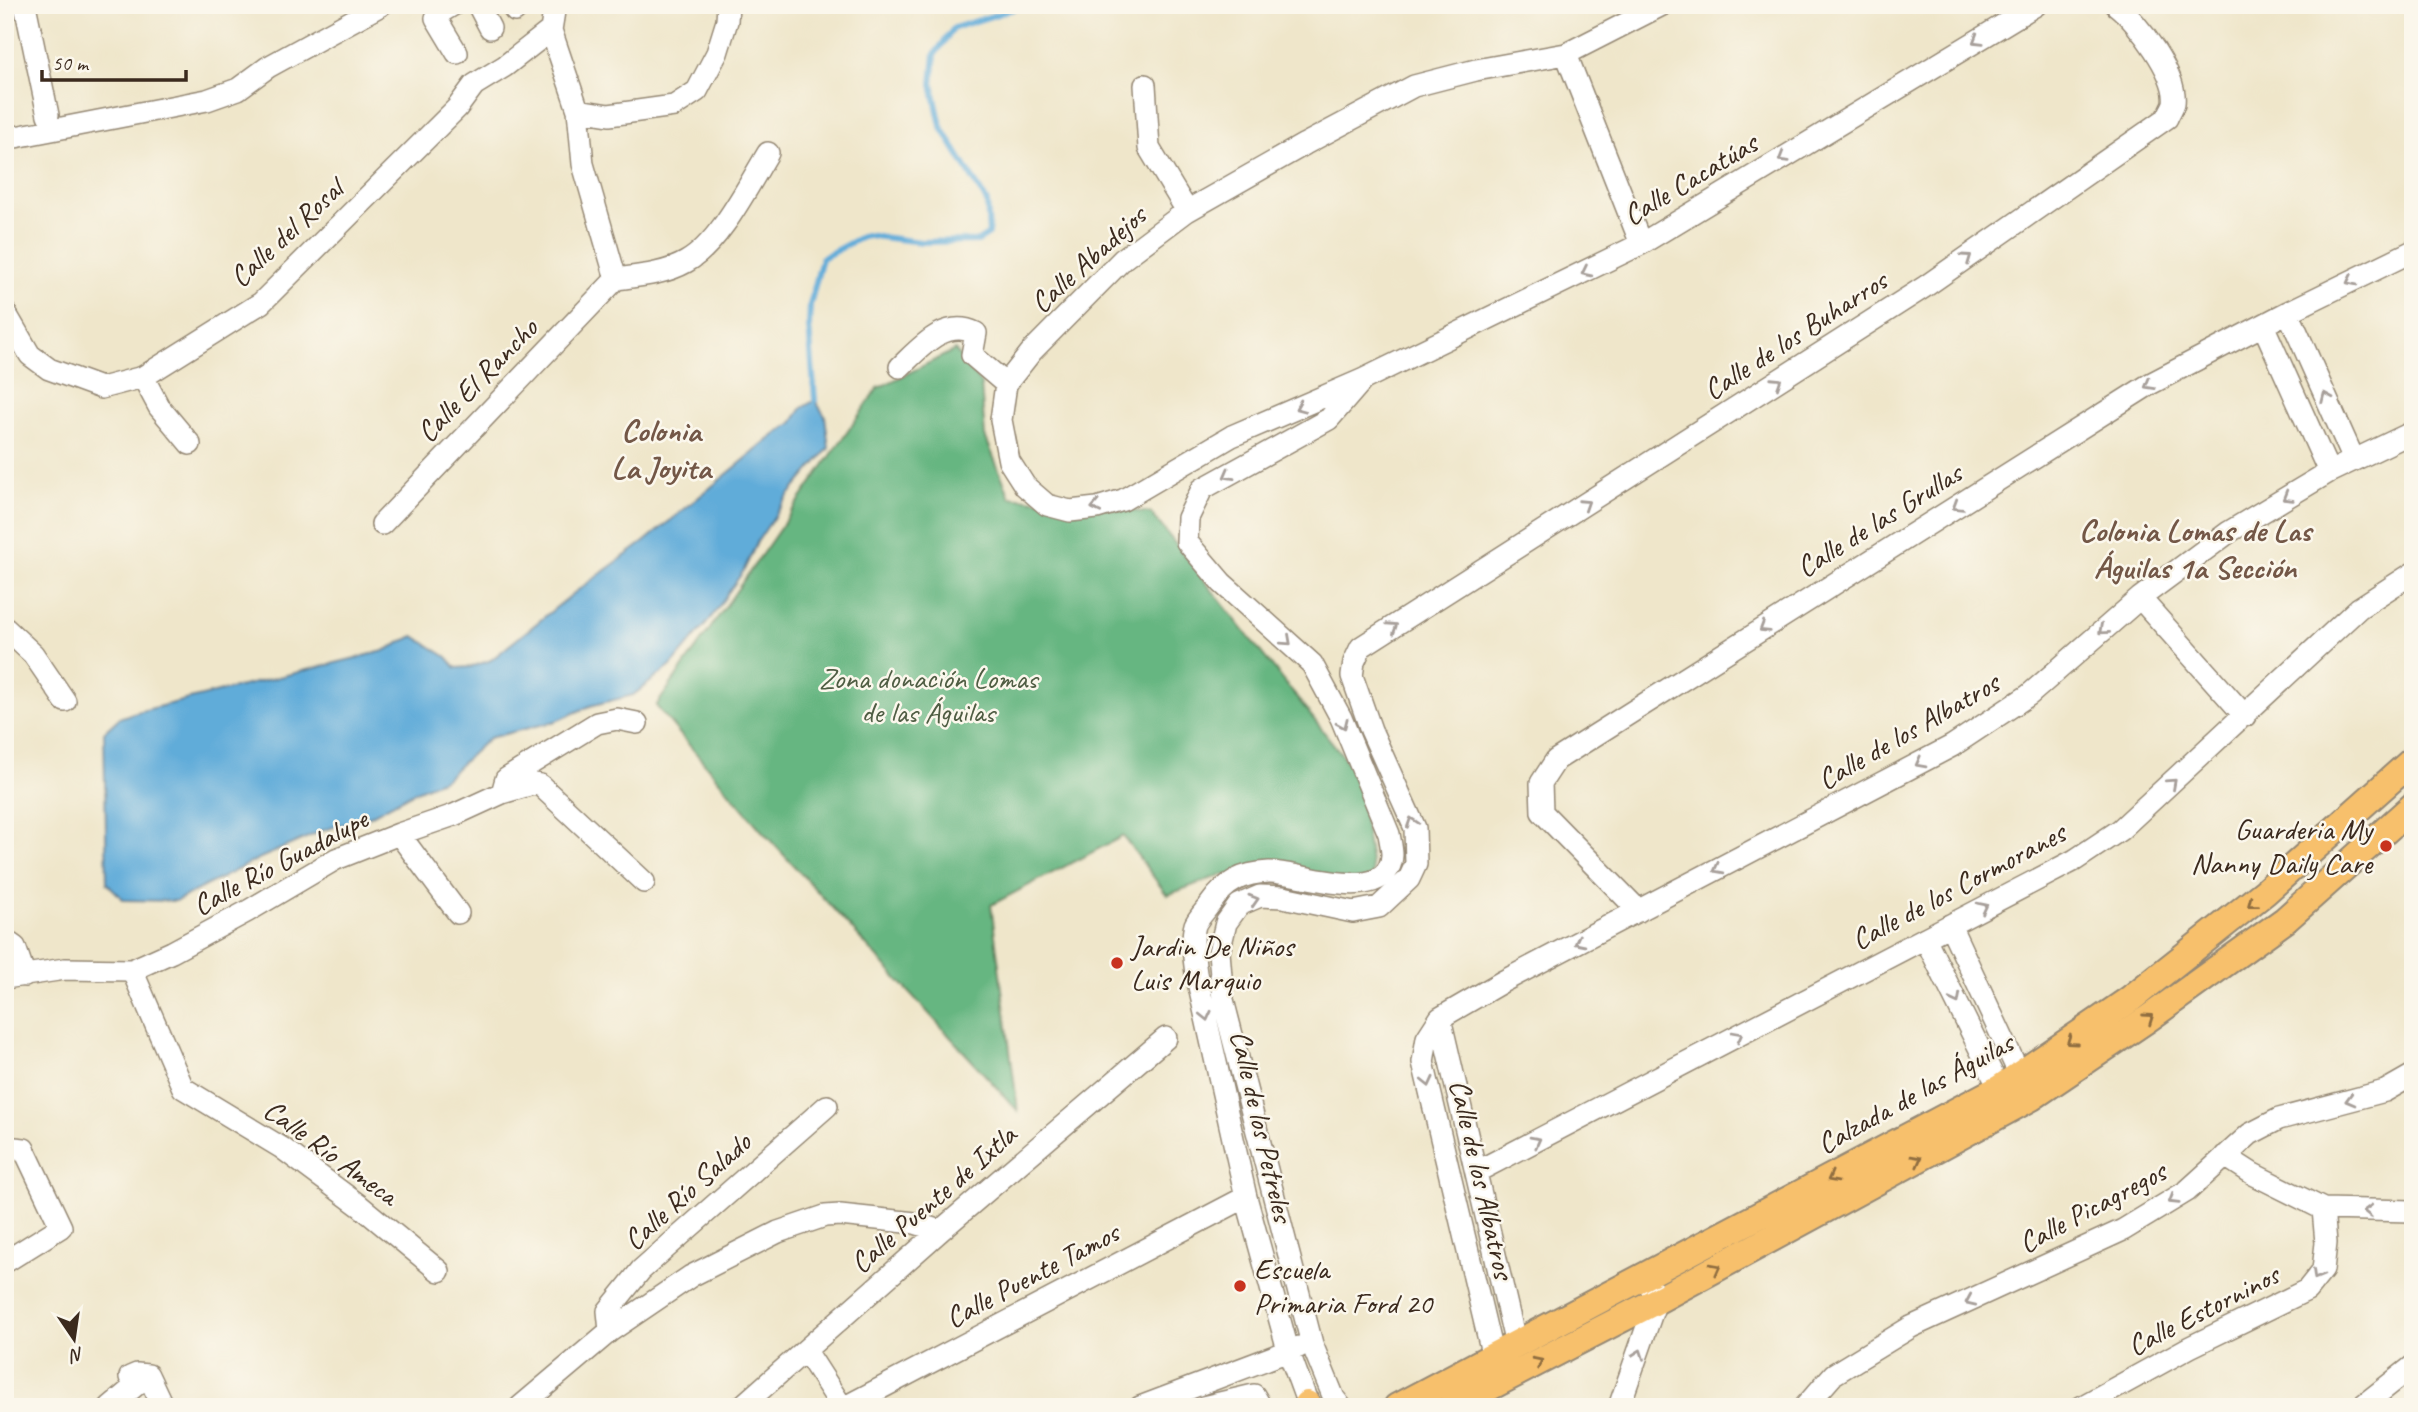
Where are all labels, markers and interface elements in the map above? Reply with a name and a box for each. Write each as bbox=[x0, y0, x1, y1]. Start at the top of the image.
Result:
one-way arrow bbox=[1972, 32, 1985, 45]
scale bar bbox=[42, 38, 186, 82]
text: 50 m bbox=[52, 50, 90, 76]
street label: Calle Cacatúas bbox=[1616, 123, 1766, 234]
one-way arrow bbox=[1777, 150, 1790, 163]
street label: Calle del Rosal bbox=[221, 167, 354, 295]
street label: Calle Abadejos bbox=[1022, 195, 1156, 321]
one-way arrow bbox=[1959, 254, 1972, 266]
street label: Calle de los Buharros bbox=[1696, 260, 1896, 409]
one-way arrow bbox=[1581, 264, 1593, 278]
one-way arrow bbox=[2346, 272, 2358, 286]
street label: Calle El Rancho bbox=[408, 309, 547, 450]
one-way arrow bbox=[1769, 377, 1782, 390]
one-way arrow bbox=[2144, 377, 2156, 390]
one-way arrow bbox=[2320, 392, 2334, 405]
one-way arrow bbox=[1294, 399, 1307, 413]
district label: Colonia La Joyita bbox=[611, 410, 713, 488]
street label: Calle de las Grullas bbox=[1789, 453, 1971, 586]
one-way arrow bbox=[1223, 467, 1236, 480]
one-way arrow bbox=[2281, 489, 2294, 502]
one-way arrow bbox=[1951, 498, 1964, 511]
one-way arrow bbox=[1090, 499, 1102, 514]
one-way arrow bbox=[1577, 500, 1590, 513]
district label: Colonia Lomas de Las Águilas 1a Sección bbox=[2079, 510, 2314, 588]
one-way arrow bbox=[1759, 619, 1772, 632]
one-way arrow bbox=[1385, 622, 1398, 635]
one-way arrow bbox=[2098, 622, 2111, 634]
one-way arrow bbox=[1279, 633, 1292, 645]
park label: Zona donación Lomas de las Águilas bbox=[819, 659, 1040, 731]
street label: Calle de los Albatros bbox=[1811, 662, 2008, 798]
one-way arrow bbox=[1335, 717, 1349, 729]
one-way arrow bbox=[1914, 755, 1927, 768]
one-way arrow bbox=[2164, 779, 2177, 791]
street label: Calle Río Guadalupe bbox=[186, 799, 376, 924]
place label: Guarderia My Nanny Daily Care bbox=[2191, 810, 2375, 882]
street label: Calle de los Cormoranes bbox=[1845, 812, 2074, 958]
one-way arrow bbox=[1406, 817, 1420, 829]
marker: Guarderia My Nanny Daily Care bbox=[2378, 838, 2394, 854]
one-way arrow bbox=[1713, 861, 1726, 875]
one-way arrow bbox=[1248, 893, 1260, 908]
one-way arrow bbox=[2247, 894, 2259, 907]
one-way arrow bbox=[1976, 902, 1988, 916]
place label: Jardin De Niños Luis Marquio bbox=[1129, 927, 1296, 999]
one-way arrow bbox=[1574, 934, 1586, 948]
marker: Jardin De Niños Luis Marquio bbox=[1109, 955, 1125, 971]
one-way arrow bbox=[1947, 992, 1961, 1004]
one-way arrow bbox=[1197, 1010, 1212, 1022]
one-way arrow bbox=[2141, 1013, 2154, 1026]
street label: Calzada de las Águilas bbox=[1810, 1022, 2022, 1163]
street label: Calle de los Petreles bbox=[1221, 1026, 1303, 1228]
one-way arrow bbox=[1731, 1030, 1743, 1044]
one-way arrow bbox=[2066, 1033, 2079, 1045]
one-way arrow bbox=[1420, 1076, 1434, 1088]
street label: Calle de los Albatros bbox=[1441, 1076, 1524, 1285]
street label: Calle Río Ameca bbox=[256, 1090, 408, 1215]
one-way arrow bbox=[2344, 1092, 2356, 1106]
street label: Calle Puente de Ixtla bbox=[842, 1115, 1025, 1282]
street label: Calle Río Salado bbox=[615, 1123, 760, 1258]
one-way arrow bbox=[1529, 1136, 1542, 1149]
street label: Calle Picagregos bbox=[2012, 1151, 2175, 1262]
one-way arrow bbox=[1909, 1155, 1922, 1168]
one-way arrow bbox=[1826, 1170, 1839, 1183]
one-way arrow bbox=[2168, 1191, 2181, 1204]
one-way arrow bbox=[2362, 1203, 2373, 1218]
street label: Calle Puente Tamos bbox=[939, 1212, 1128, 1337]
place label: Escuela Primaria Ford 20 bbox=[1254, 1250, 1435, 1322]
street label: Calle Estorninos bbox=[2121, 1254, 2288, 1364]
one-way arrow bbox=[1709, 1263, 1722, 1276]
one-way arrow bbox=[2312, 1267, 2325, 1280]
marker: Escuela Primaria Ford 20 bbox=[1232, 1278, 1248, 1294]
one-way arrow bbox=[1965, 1293, 1977, 1307]
north arrow bbox=[38, 1304, 108, 1374]
text: N bbox=[66, 1342, 86, 1368]
one-way arrow bbox=[1631, 1349, 1645, 1361]
one-way arrow bbox=[1531, 1356, 1543, 1370]

